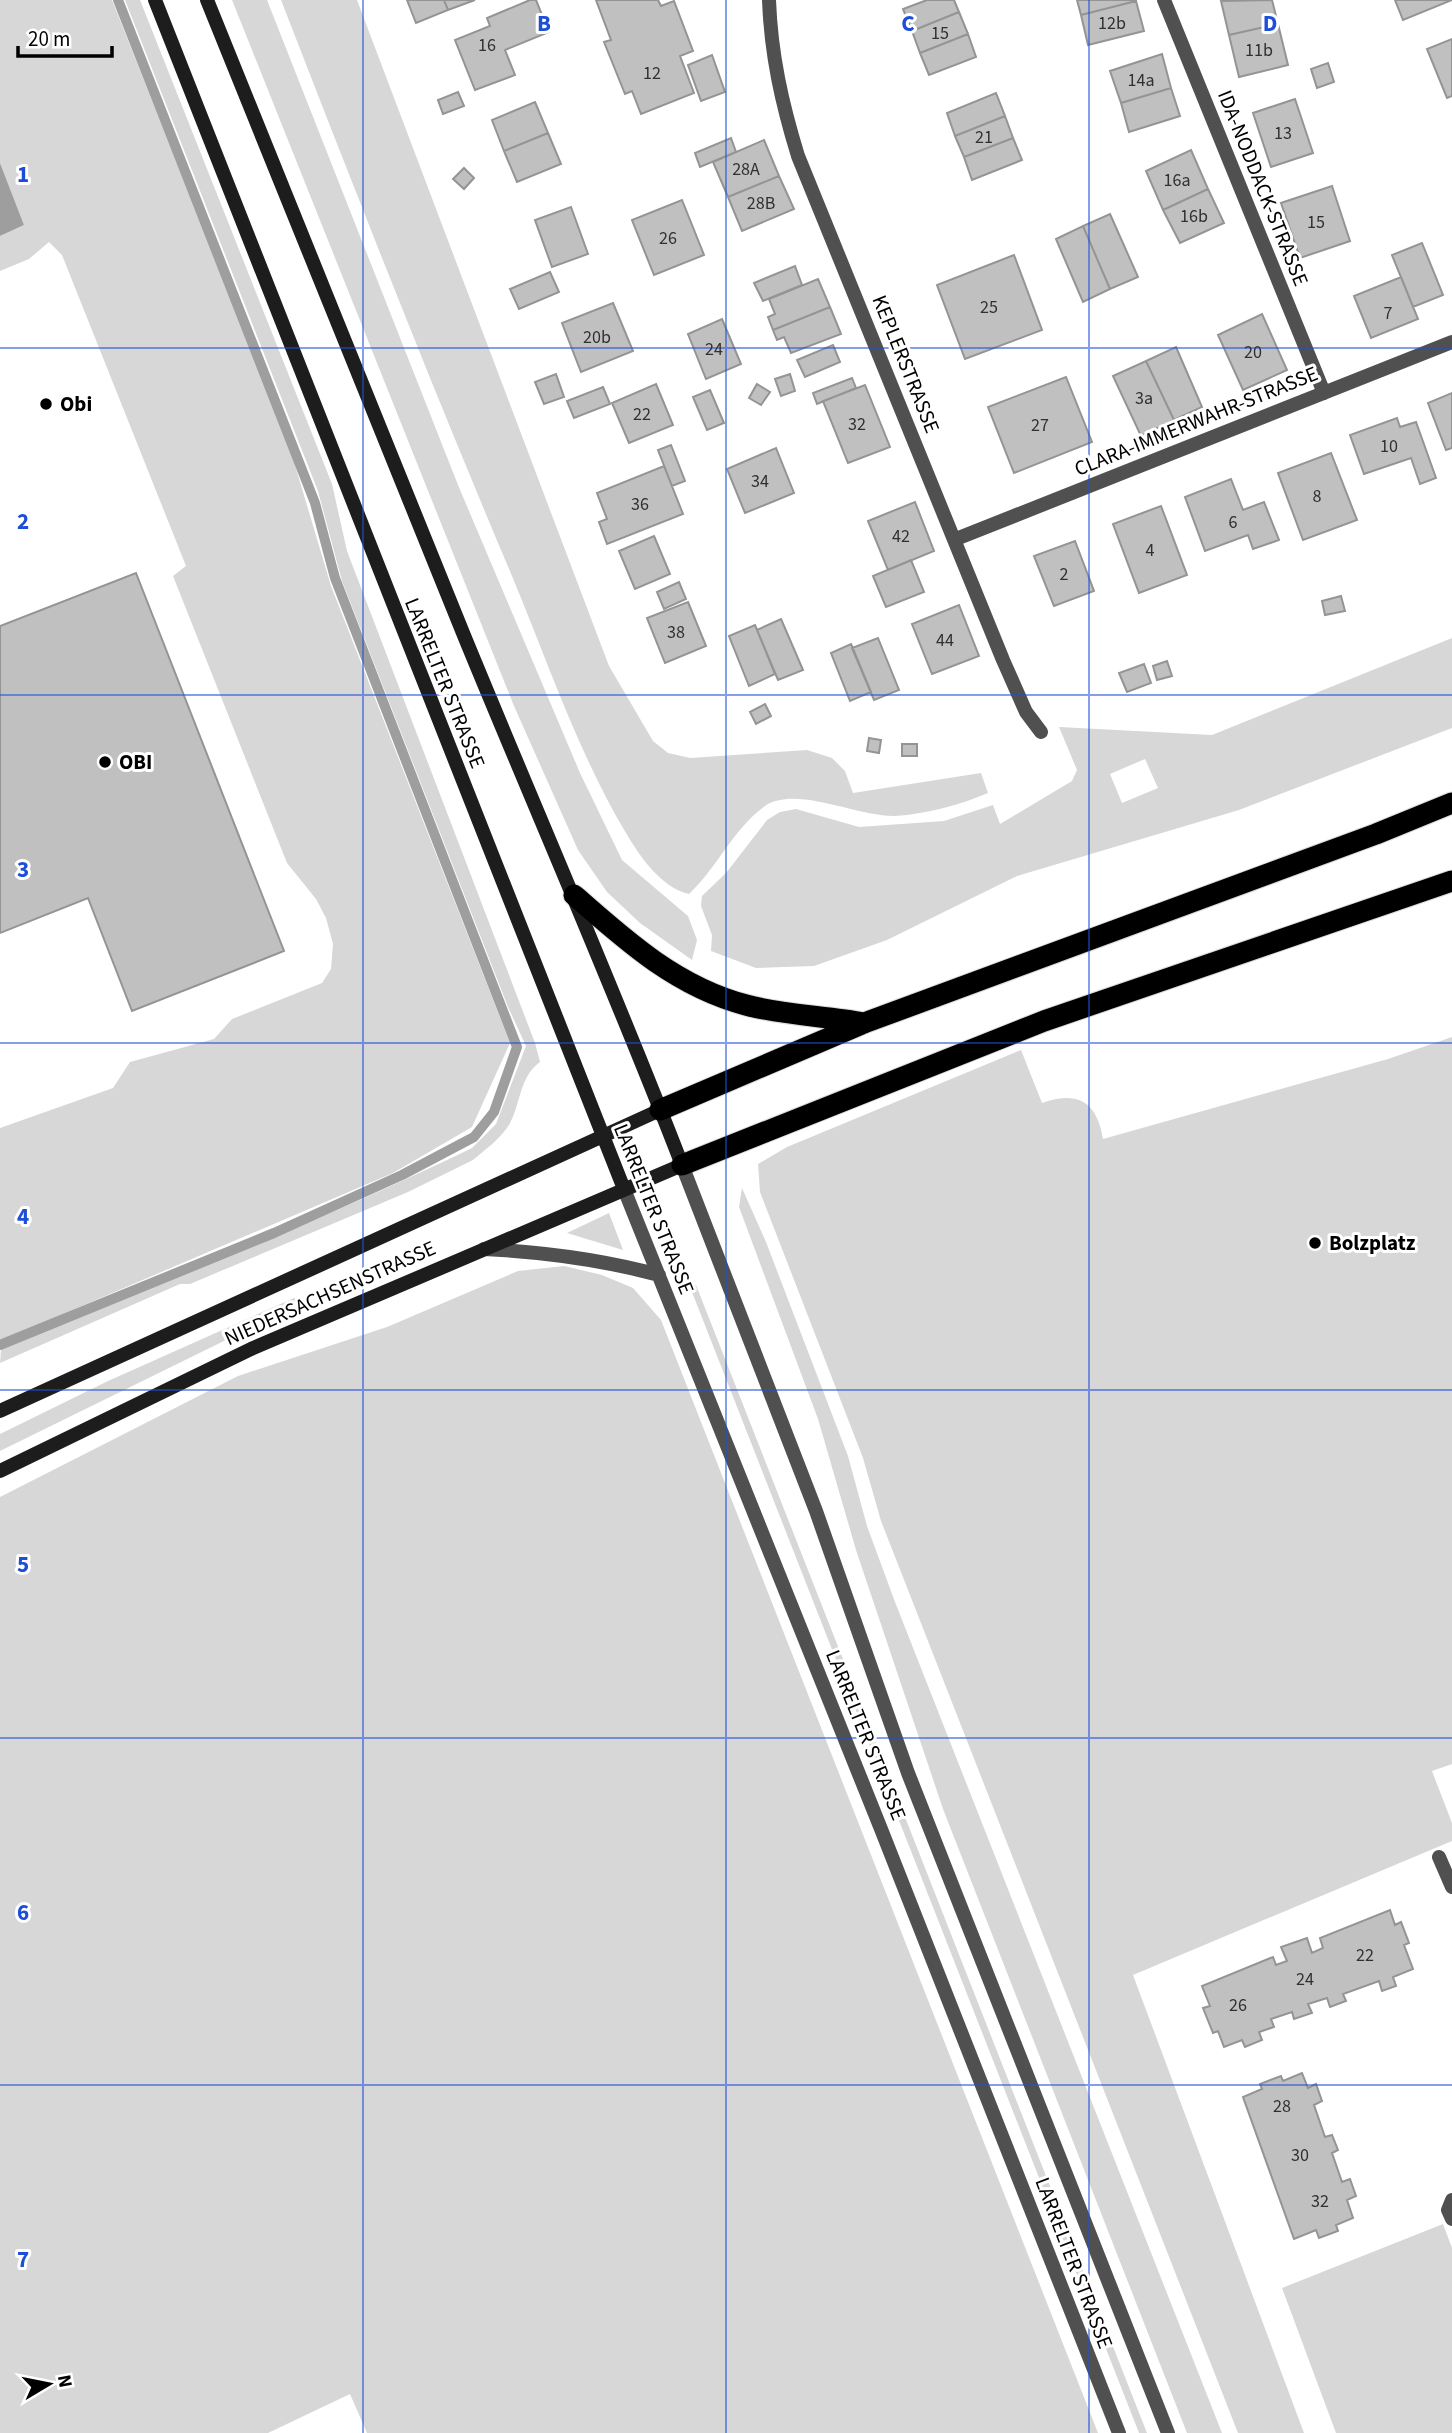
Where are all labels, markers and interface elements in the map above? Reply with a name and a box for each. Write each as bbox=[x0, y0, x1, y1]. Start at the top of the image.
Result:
text: B bbox=[537, 7, 551, 40]
text: C bbox=[901, 7, 915, 40]
text: D bbox=[1263, 7, 1277, 40]
house number: 12b bbox=[1098, 11, 1126, 36]
scale bar bbox=[18, 14, 112, 58]
house number: 15 bbox=[931, 21, 949, 46]
text: 20 m bbox=[28, 24, 70, 54]
house number: 16 bbox=[478, 33, 496, 58]
house number: 11b bbox=[1245, 38, 1273, 63]
house number: 12 bbox=[643, 61, 661, 86]
house number: 14a bbox=[1128, 68, 1154, 93]
street label: IDA-NODDACK-STRASSE bbox=[1210, 86, 1316, 290]
house number: 13 bbox=[1274, 121, 1292, 146]
house number: 21 bbox=[975, 125, 993, 150]
house number: 28A bbox=[732, 157, 760, 182]
text: 1 bbox=[17, 158, 29, 191]
house number: 16a bbox=[1164, 168, 1190, 193]
house number: 28B bbox=[747, 191, 775, 216]
house number: 16b bbox=[1180, 204, 1208, 229]
house number: 15 bbox=[1307, 210, 1325, 235]
house number: 26 bbox=[659, 226, 677, 251]
street label: KEPLERSTRASSE bbox=[865, 290, 947, 438]
house number: 25 bbox=[980, 295, 998, 320]
house number: 7 bbox=[1384, 301, 1393, 326]
house number: 20b bbox=[583, 325, 611, 350]
house number: 24 bbox=[705, 337, 723, 362]
house number: 20 bbox=[1244, 340, 1262, 365]
street label: CLARA-IMMERWAHR-STRASSE bbox=[1070, 358, 1322, 484]
house number: 3a bbox=[1135, 386, 1153, 411]
place label: Obi bbox=[60, 389, 92, 419]
marker: Obi bbox=[38, 396, 54, 412]
house number: 22 bbox=[633, 402, 651, 427]
house number: 32 bbox=[848, 412, 866, 437]
house number: 27 bbox=[1031, 413, 1049, 438]
house number: 10 bbox=[1380, 434, 1398, 459]
house number: 34 bbox=[751, 469, 769, 494]
house number: 8 bbox=[1313, 484, 1322, 509]
house number: 36 bbox=[631, 492, 649, 517]
text: 2 bbox=[17, 505, 29, 538]
house number: 6 bbox=[1229, 510, 1238, 535]
house number: 42 bbox=[892, 524, 910, 549]
house number: 4 bbox=[1146, 538, 1155, 563]
house number: 2 bbox=[1060, 562, 1069, 587]
street label: LARRELTER STRASSE bbox=[397, 593, 493, 773]
house number: 38 bbox=[667, 620, 685, 645]
house number: 44 bbox=[936, 628, 954, 653]
place label: OBI bbox=[119, 747, 152, 777]
marker: OBI bbox=[97, 754, 113, 770]
text: 3 bbox=[17, 853, 29, 886]
street label: LARRELTER STRASSE bbox=[606, 1119, 702, 1299]
text: 4 bbox=[17, 1200, 29, 1233]
place label: Bolzplatz bbox=[1329, 1228, 1416, 1258]
street label: NIEDERSACHSENSTRASSE bbox=[220, 1233, 440, 1353]
marker: Bolzplatz bbox=[1307, 1235, 1323, 1251]
text: 5 bbox=[17, 1548, 29, 1581]
street label: LARRELTER STRASSE bbox=[818, 1645, 914, 1825]
text: 6 bbox=[17, 1896, 29, 1929]
house number: 22 bbox=[1356, 1943, 1374, 1968]
house number: 24 bbox=[1296, 1967, 1314, 1992]
house number: 26 bbox=[1229, 1993, 1247, 2018]
house number: 28 bbox=[1273, 2094, 1291, 2119]
house number: 30 bbox=[1291, 2143, 1309, 2168]
street label: LARRELTER STRASSE bbox=[1028, 2173, 1120, 2353]
house number: 32 bbox=[1311, 2189, 1329, 2214]
text: 7 bbox=[17, 2243, 29, 2276]
north arrow bbox=[14, 2349, 84, 2419]
text: N bbox=[50, 2373, 79, 2390]

